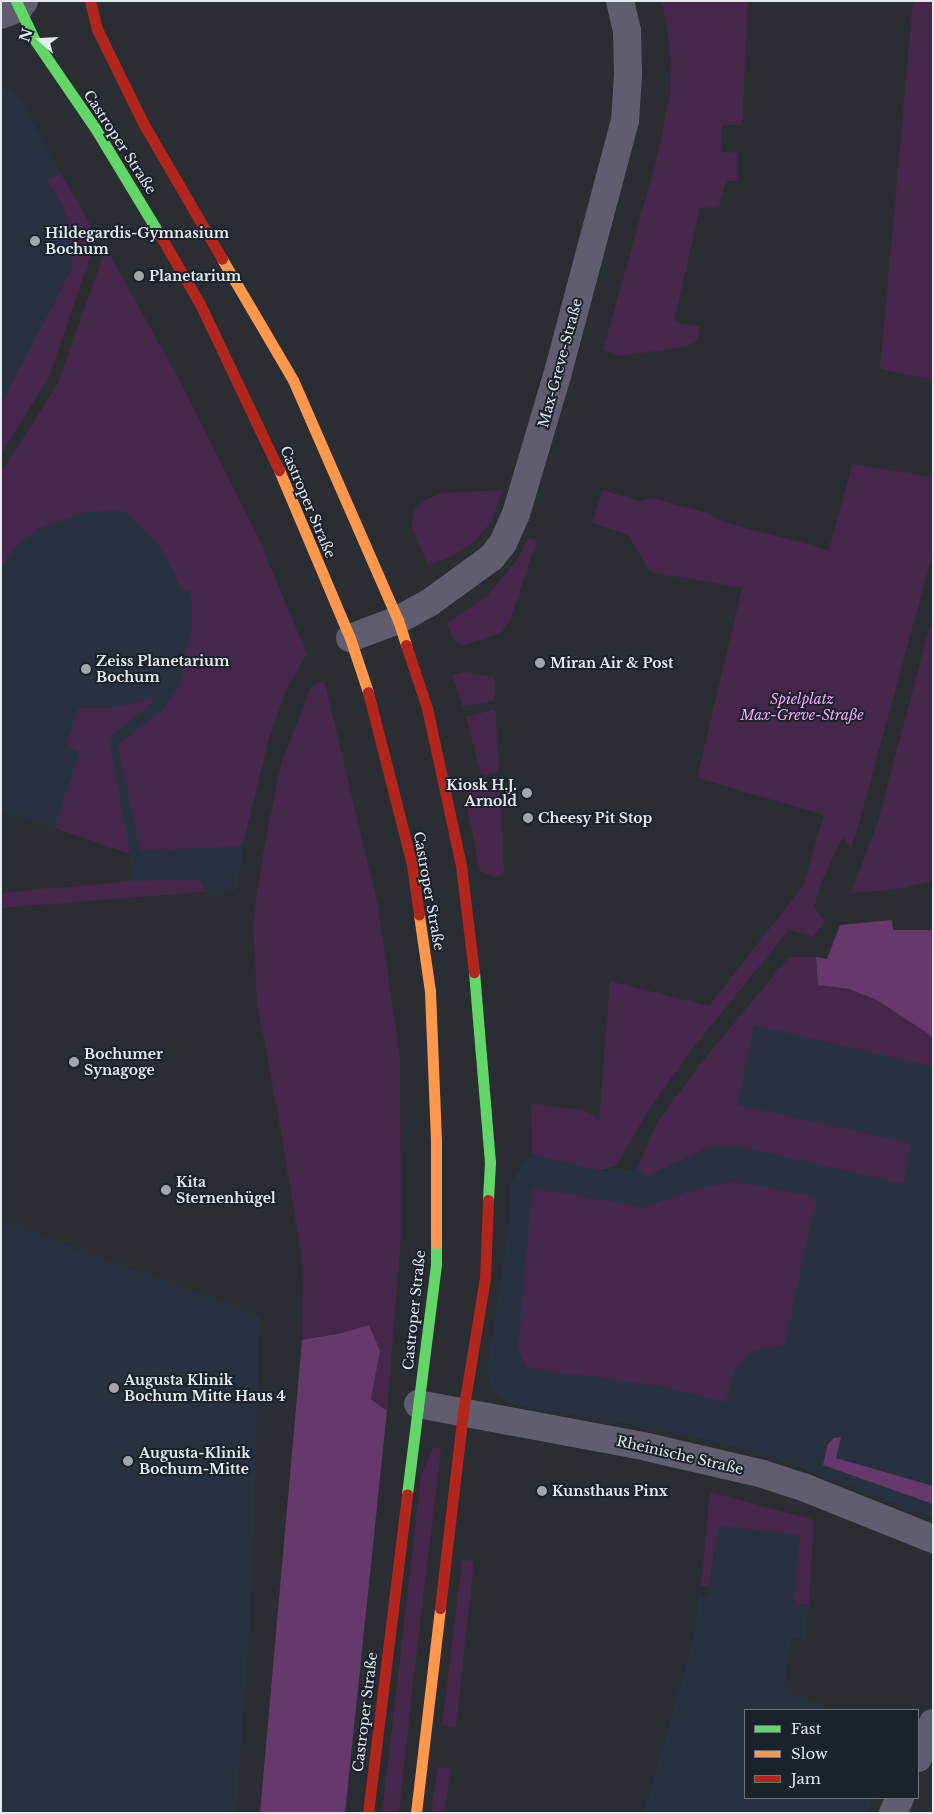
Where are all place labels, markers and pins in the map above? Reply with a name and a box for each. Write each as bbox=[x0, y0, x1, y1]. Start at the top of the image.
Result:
place label: Hildegardis-Gymnasium Bochum bbox=[45, 225, 229, 258]
marker: Hildegardis-Gymnasium Bochum bbox=[29, 235, 41, 247]
place label: Planetarium bbox=[149, 268, 241, 284]
marker: Planetarium bbox=[133, 270, 145, 282]
place label: Zeiss Planetarium Bochum bbox=[96, 653, 229, 686]
place label: Miran Air & Post bbox=[550, 655, 674, 671]
marker: Miran Air & Post bbox=[534, 657, 546, 669]
marker: Zeiss Planetarium Bochum bbox=[80, 663, 92, 675]
place label: Kiosk H.J. Arnold bbox=[446, 777, 517, 810]
marker: Kiosk H.J. Arnold bbox=[521, 787, 533, 799]
place label: Cheesy Pit Stop bbox=[538, 810, 653, 826]
marker: Cheesy Pit Stop bbox=[522, 812, 534, 824]
place label: Bochumer Synagoge bbox=[84, 1046, 163, 1078]
marker: Bochumer Synagoge bbox=[68, 1056, 80, 1068]
place label: Kita Sternenhügel bbox=[176, 1174, 276, 1206]
marker: Kita Sternenhügel bbox=[160, 1184, 172, 1196]
place label: Augusta Klinik Bochum Mitte Haus 4 bbox=[124, 1372, 286, 1404]
marker: Augusta Klinik Bochum Mitte Haus 4 bbox=[108, 1382, 120, 1394]
place label: Augusta-Klinik Bochum-Mitte bbox=[139, 1445, 251, 1478]
marker: Augusta-Klinik Bochum-Mitte bbox=[121, 1454, 135, 1468]
place label: Kunsthaus Pinx bbox=[552, 1483, 668, 1499]
marker: Kunsthaus Pinx bbox=[536, 1485, 548, 1497]

